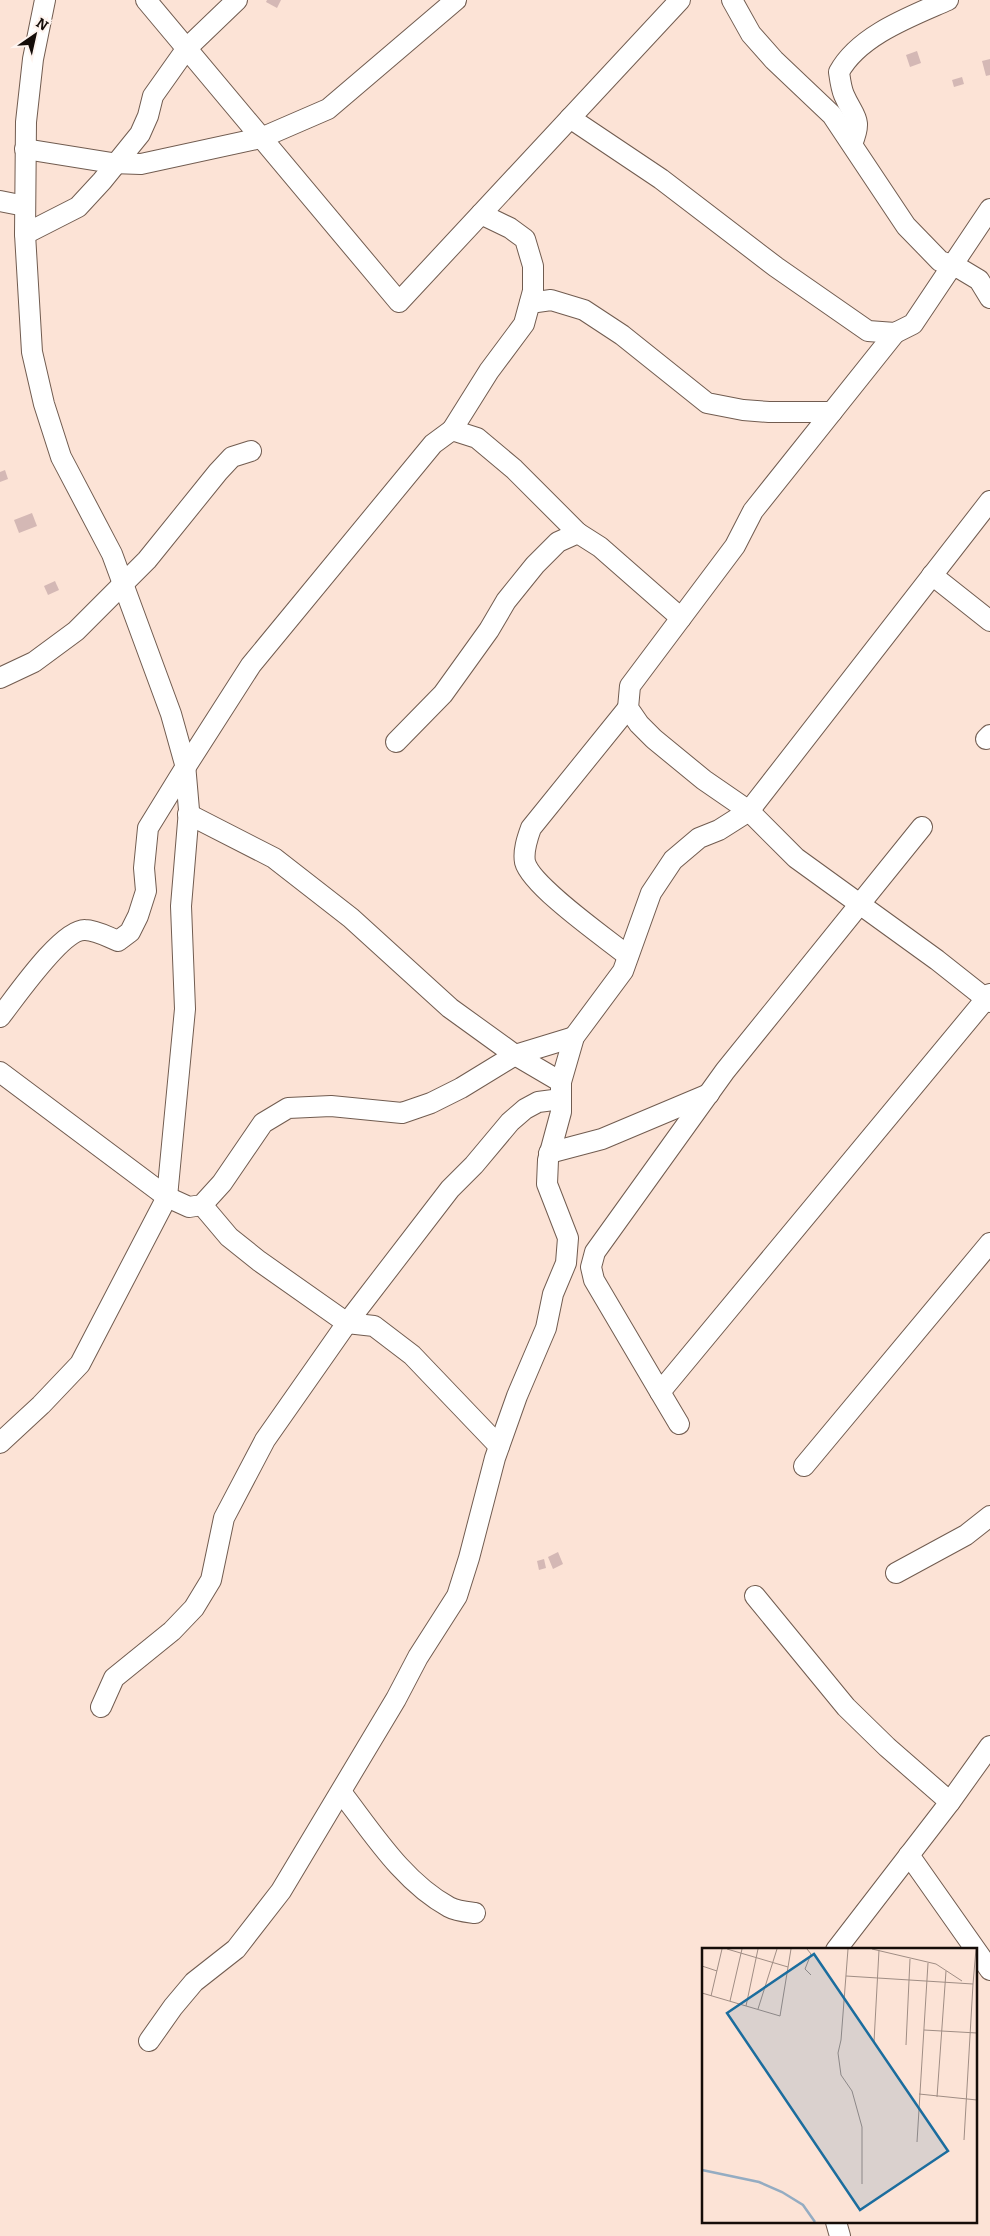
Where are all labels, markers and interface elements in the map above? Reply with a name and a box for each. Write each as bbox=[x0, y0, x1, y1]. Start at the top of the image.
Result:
north arrow bbox=[10, 10, 60, 60]
text: N bbox=[33, 15, 51, 35]
inset map bbox=[702, 1948, 978, 2224]

